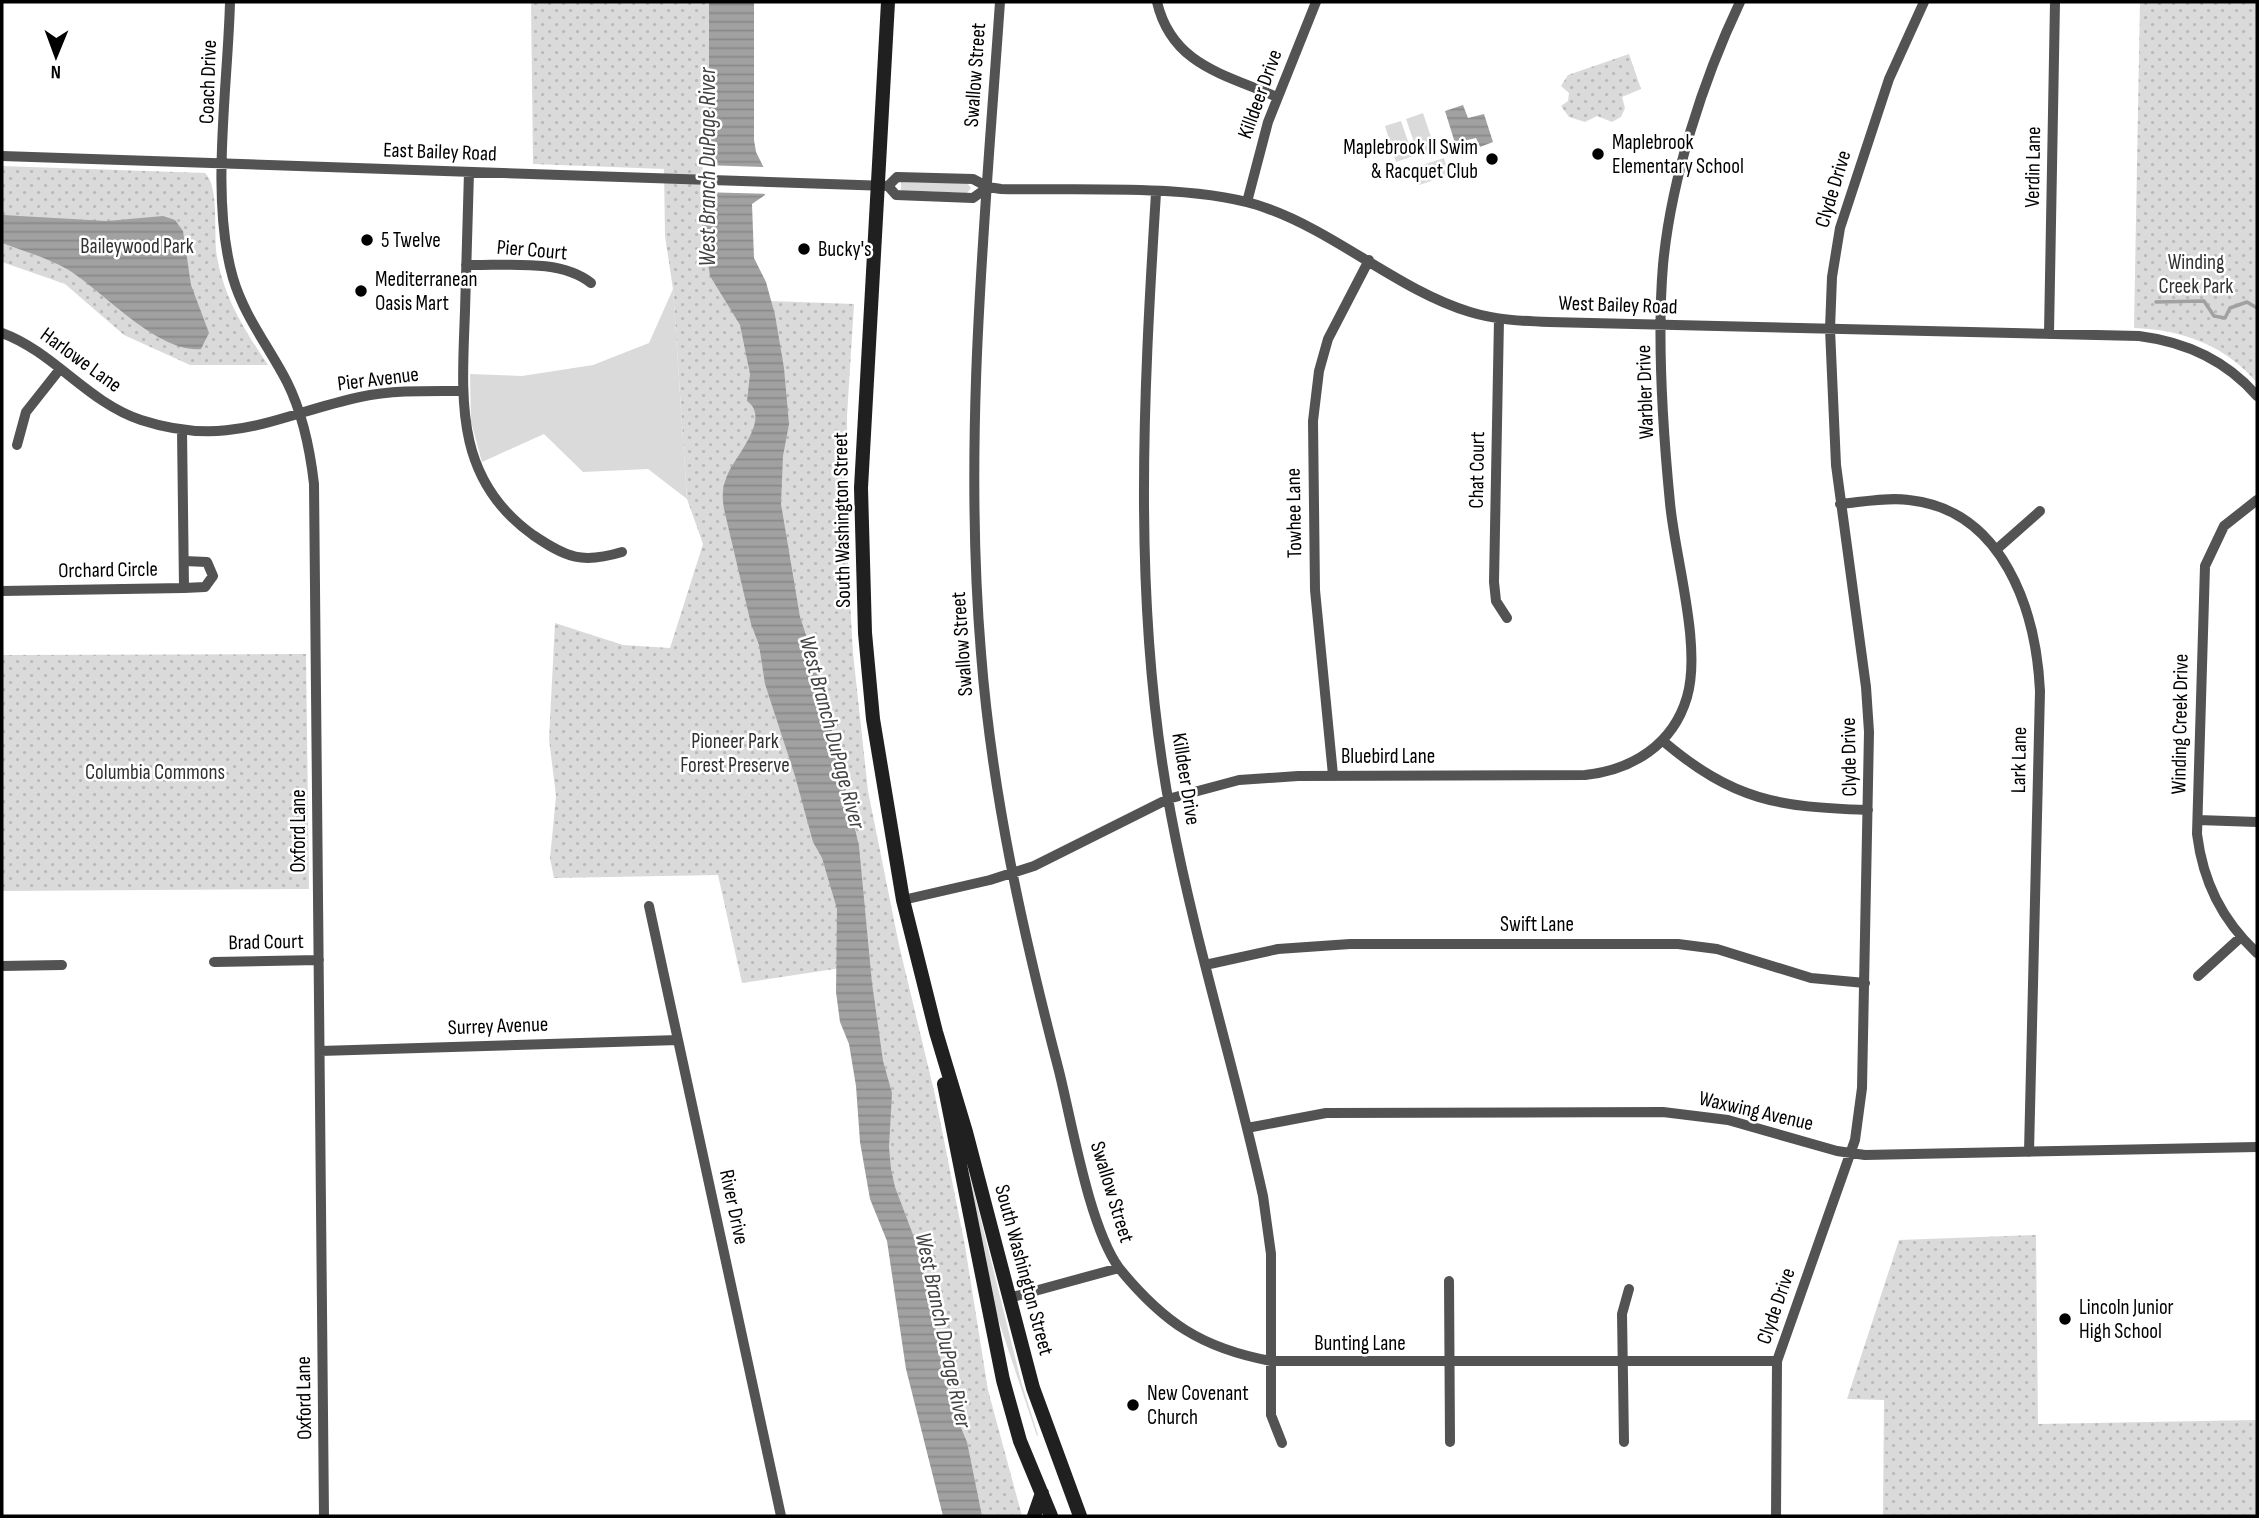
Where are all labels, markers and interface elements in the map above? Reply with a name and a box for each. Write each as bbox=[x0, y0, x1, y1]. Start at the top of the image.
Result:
north arrow bbox=[21, 21, 91, 91]
street label: Swallow Street bbox=[959, 22, 991, 128]
street label: Coach Drive bbox=[194, 40, 222, 124]
street label: Killdeer Drive bbox=[1232, 46, 1288, 142]
text: N bbox=[50, 60, 61, 83]
water label: West Branch DuPage River bbox=[694, 66, 722, 266]
street label: Verdin Lane bbox=[2020, 126, 2046, 208]
place label: Maplebrook Elementary School bbox=[1612, 130, 1744, 179]
place label: Maplebrook II Swim & Racquet Club bbox=[1343, 135, 1478, 184]
street label: East Bailey Road bbox=[383, 138, 497, 166]
marker: Maplebrook Elementary School bbox=[1590, 146, 1606, 162]
street label: Clyde Drive bbox=[1809, 147, 1857, 231]
marker: Maplebrook II Swim & Racquet Club bbox=[1484, 151, 1500, 167]
place label: 5 Twelve bbox=[381, 228, 441, 253]
marker: 5 Twelve bbox=[359, 232, 375, 248]
park label: Baileywood Park bbox=[80, 234, 194, 259]
street label: Pier Court bbox=[496, 234, 568, 266]
place label: Bucky's bbox=[818, 237, 872, 262]
marker: Bucky's bbox=[796, 241, 812, 257]
park label: Winding Creek Park bbox=[2159, 250, 2233, 299]
place label: Mediterranean Oasis Mart bbox=[375, 267, 478, 316]
marker: Mediterranean Oasis Mart bbox=[353, 283, 369, 299]
street label: West Bailey Road bbox=[1558, 290, 1678, 320]
street label: Harlowe Lane bbox=[36, 322, 126, 398]
street label: Warbler Drive bbox=[1631, 344, 1659, 440]
street label: Pier Avenue bbox=[336, 362, 420, 396]
street label: Chat Court bbox=[1464, 431, 1490, 509]
street label: South Washington Street bbox=[828, 432, 856, 608]
street label: Towhee Lane bbox=[1281, 468, 1307, 558]
street label: Orchard Circle bbox=[58, 557, 158, 583]
street label: Swallow Street bbox=[946, 591, 978, 697]
water label: West Branch DuPage River bbox=[793, 632, 872, 833]
street label: Winding Creek Drive bbox=[2166, 653, 2194, 795]
street label: Clyde Drive bbox=[1836, 717, 1862, 797]
street label: Lark Lane bbox=[2006, 727, 2032, 793]
park label: Pioneer Park Forest Preserve bbox=[680, 729, 790, 778]
street label: Killdeer Drive bbox=[1166, 731, 1206, 827]
street label: Bluebird Lane bbox=[1341, 744, 1435, 769]
park label: Columbia Commons bbox=[85, 760, 225, 785]
street label: Oxford Lane bbox=[286, 789, 311, 873]
street label: Swift Lane bbox=[1500, 912, 1574, 937]
street label: Brad Court bbox=[228, 929, 304, 955]
street label: Surrey Avenue bbox=[447, 1012, 549, 1040]
street label: Waxwing Avenue bbox=[1696, 1086, 1816, 1136]
street label: Swallow Street bbox=[1085, 1138, 1139, 1246]
street label: River Drive bbox=[714, 1167, 754, 1247]
street label: South Washington Street bbox=[989, 1182, 1059, 1358]
water label: West Branch DuPage River bbox=[909, 1230, 978, 1432]
street label: Clyde Drive bbox=[1751, 1264, 1801, 1348]
place label: Lincoln Junior High School bbox=[2079, 1295, 2174, 1344]
marker: Lincoln Junior High School bbox=[2057, 1311, 2073, 1327]
street label: Bunting Lane bbox=[1314, 1331, 1406, 1356]
street label: Oxford Lane bbox=[291, 1356, 317, 1440]
place label: New Covenant Church bbox=[1147, 1381, 1249, 1430]
marker: New Covenant Church bbox=[1125, 1397, 1141, 1413]

